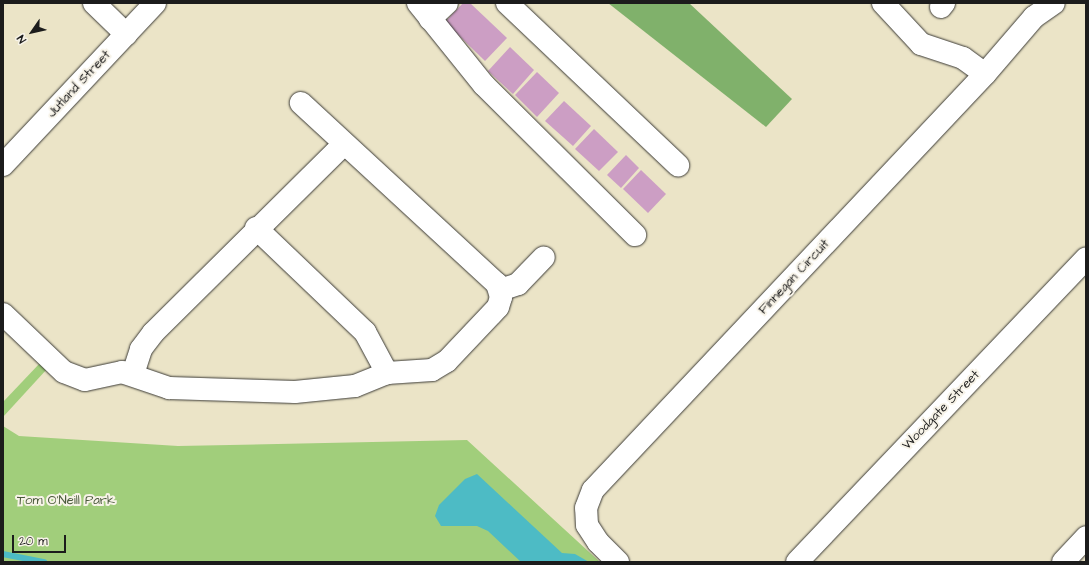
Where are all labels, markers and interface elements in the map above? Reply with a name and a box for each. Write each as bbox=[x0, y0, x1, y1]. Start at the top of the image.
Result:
north arrow bbox=[12, 12, 52, 52]
text: N bbox=[13, 32, 30, 46]
street label: Jutland Street bbox=[44, 47, 114, 121]
street label: Finnegan Circuit bbox=[755, 236, 833, 318]
street label: Woodgate Street bbox=[899, 367, 983, 453]
park label: Tom O'Neill Park bbox=[17, 492, 115, 508]
scale bar bbox=[14, 527, 68, 553]
text: 20 m bbox=[19, 533, 48, 550]

